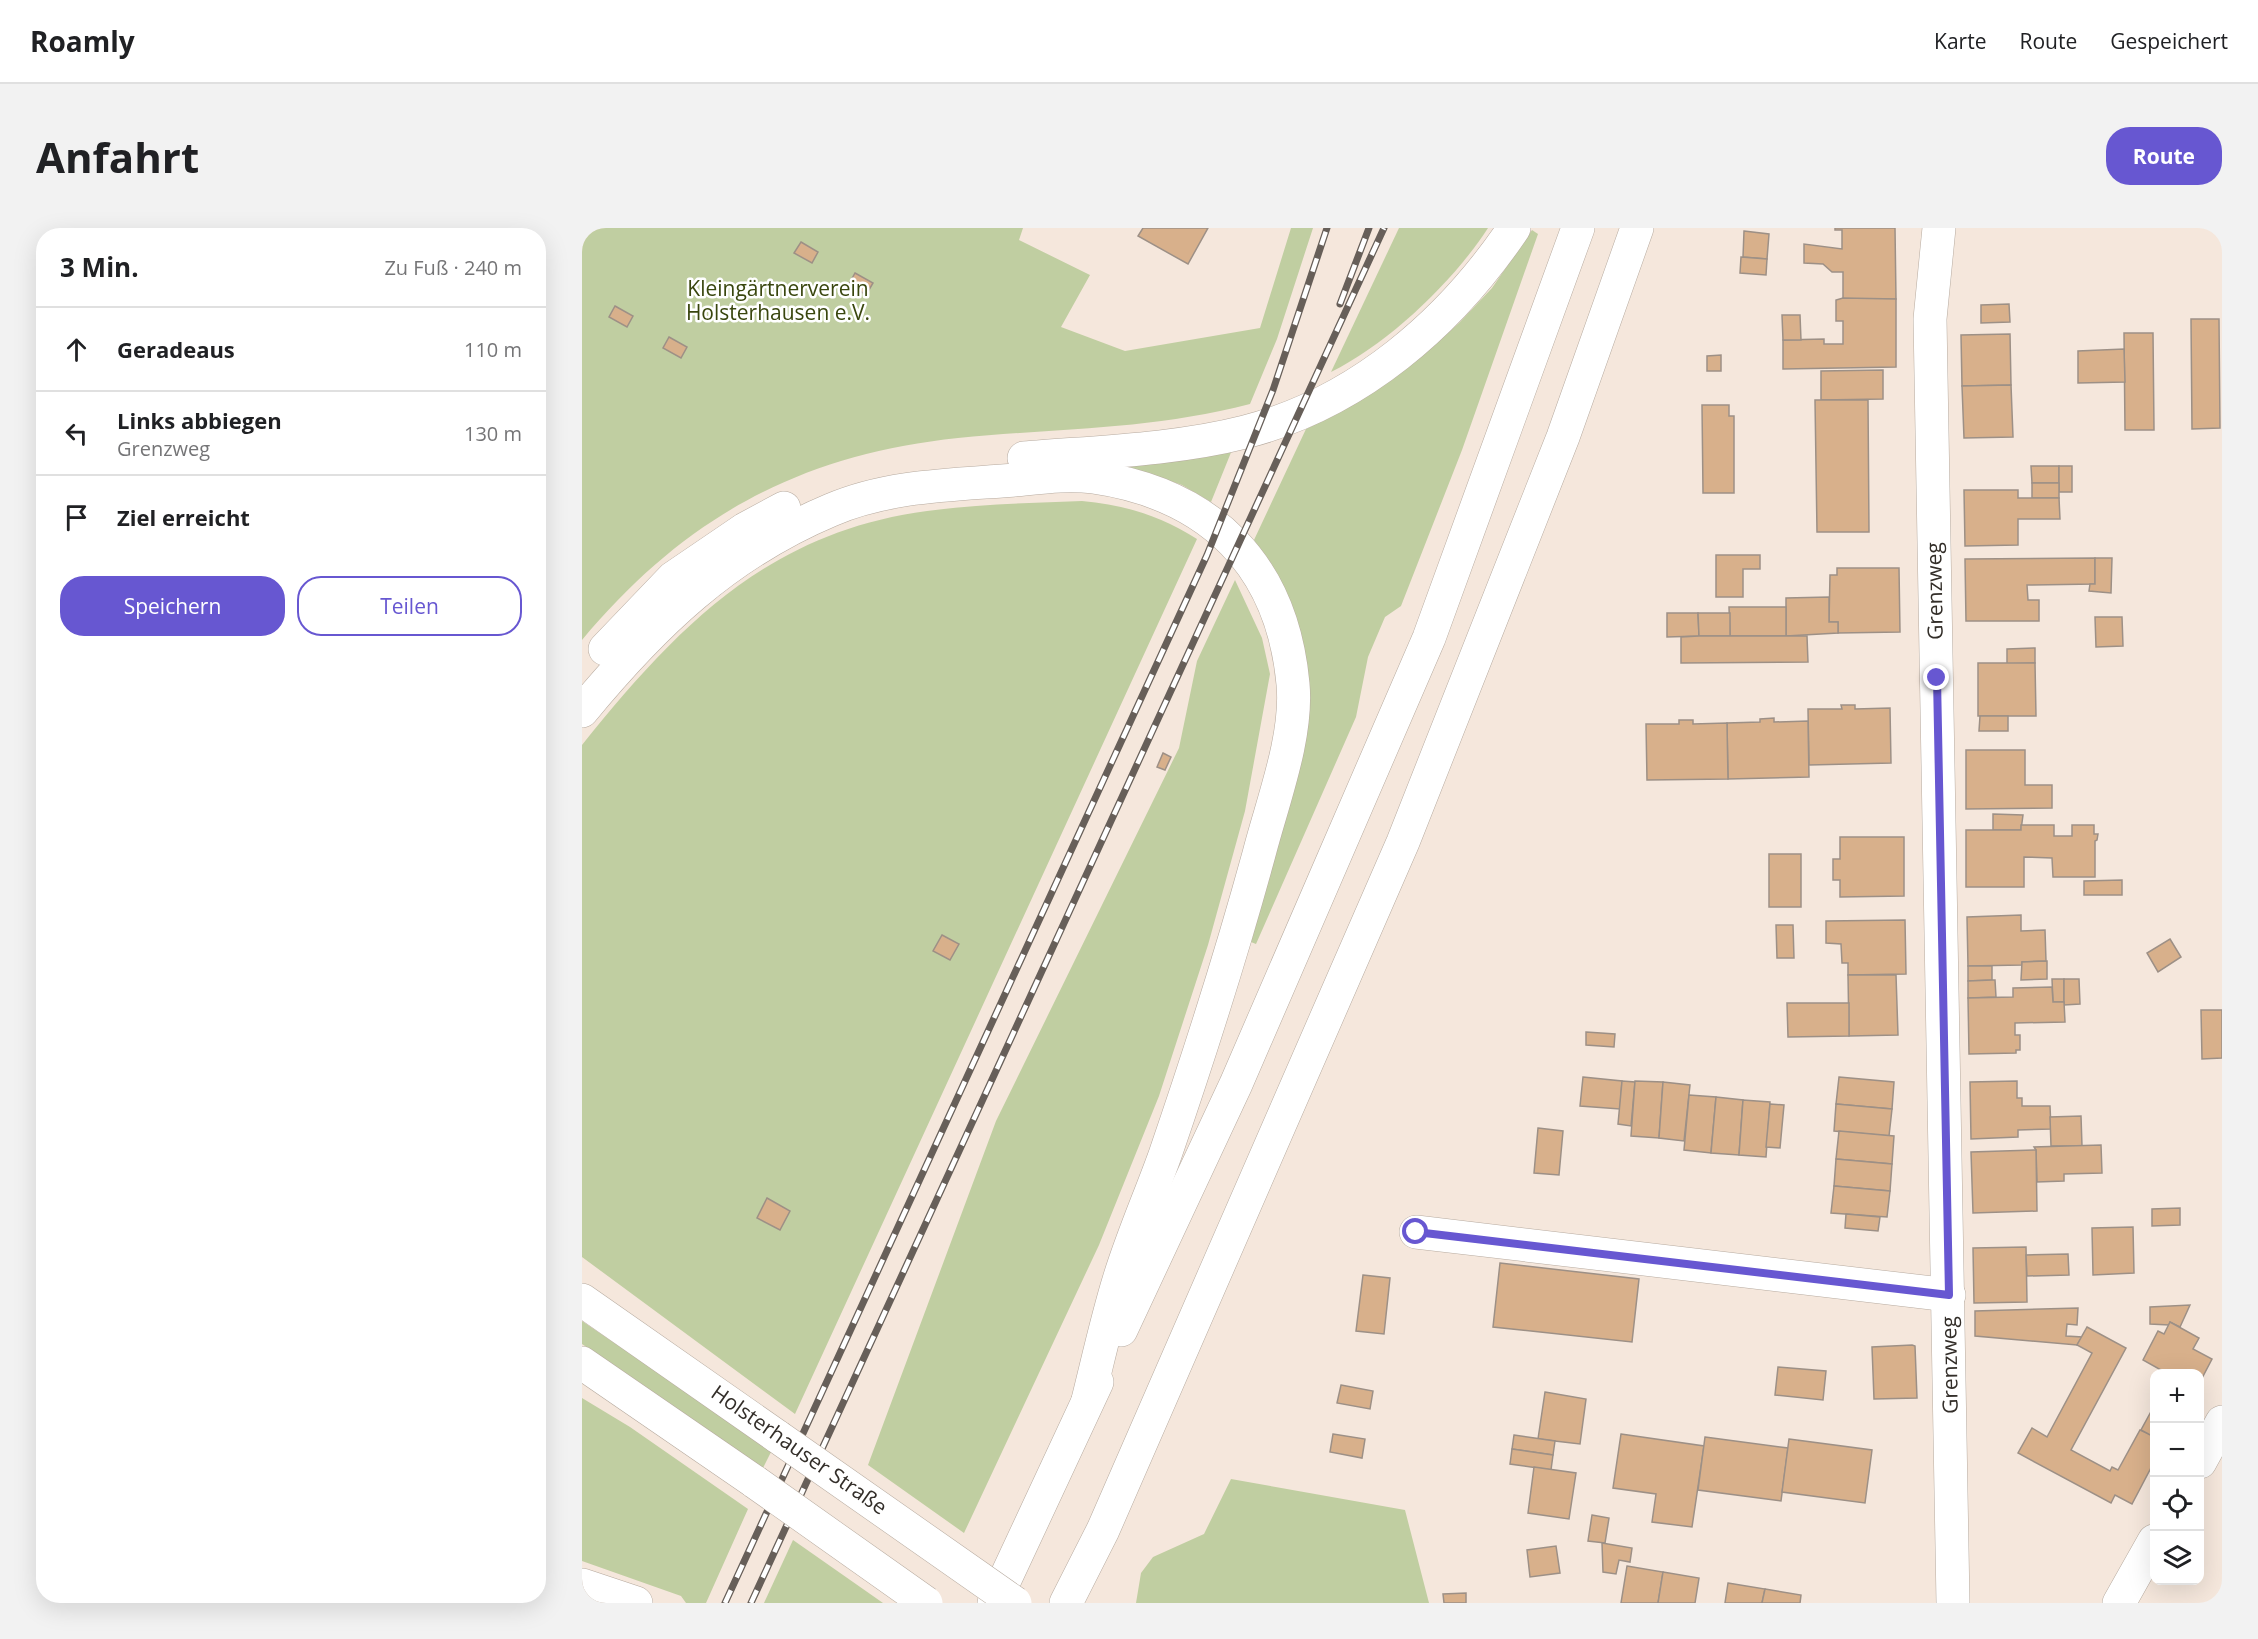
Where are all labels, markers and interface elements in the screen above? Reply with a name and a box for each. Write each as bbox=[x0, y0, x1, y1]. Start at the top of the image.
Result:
text: Roamly bbox=[30, 22, 135, 60]
text: Karte bbox=[1934, 27, 1986, 55]
text: Route bbox=[2019, 27, 2077, 55]
text: Gespeichert bbox=[2110, 27, 2228, 55]
button: Route bbox=[2106, 127, 2222, 185]
text: Anfahrt bbox=[36, 128, 199, 185]
text: 3 Min. bbox=[60, 249, 139, 285]
text: Zu Fuß · 240 m bbox=[384, 254, 522, 281]
park label: Kleingärtnerverein Holsterhausen e.V. bbox=[686, 274, 870, 326]
icon: ahead bbox=[60, 333, 93, 366]
text: Geradeaus bbox=[117, 334, 235, 364]
text: 110 m bbox=[464, 336, 522, 363]
text: Links abbiegen bbox=[117, 405, 282, 435]
icon: left bbox=[60, 417, 93, 450]
text: 130 m bbox=[464, 420, 522, 447]
text: Grenzweg bbox=[117, 435, 210, 462]
icon: arrive bbox=[60, 501, 93, 534]
text: Ziel erreicht bbox=[117, 502, 250, 532]
street label: Grenzweg bbox=[1919, 542, 1949, 640]
button: Speichern bbox=[60, 576, 285, 636]
button: Teilen bbox=[297, 576, 522, 636]
route end bbox=[1923, 664, 1949, 690]
route start bbox=[1402, 1218, 1428, 1244]
street label: Grenzweg bbox=[1934, 1316, 1964, 1414]
map controls bbox=[2150, 1369, 2204, 1585]
button: + bbox=[2150, 1369, 2204, 1423]
street label: Holsterhauser Straße bbox=[706, 1378, 893, 1520]
button: − bbox=[2150, 1423, 2204, 1477]
button: locate bbox=[2150, 1477, 2204, 1531]
button: layers bbox=[2150, 1531, 2204, 1585]

